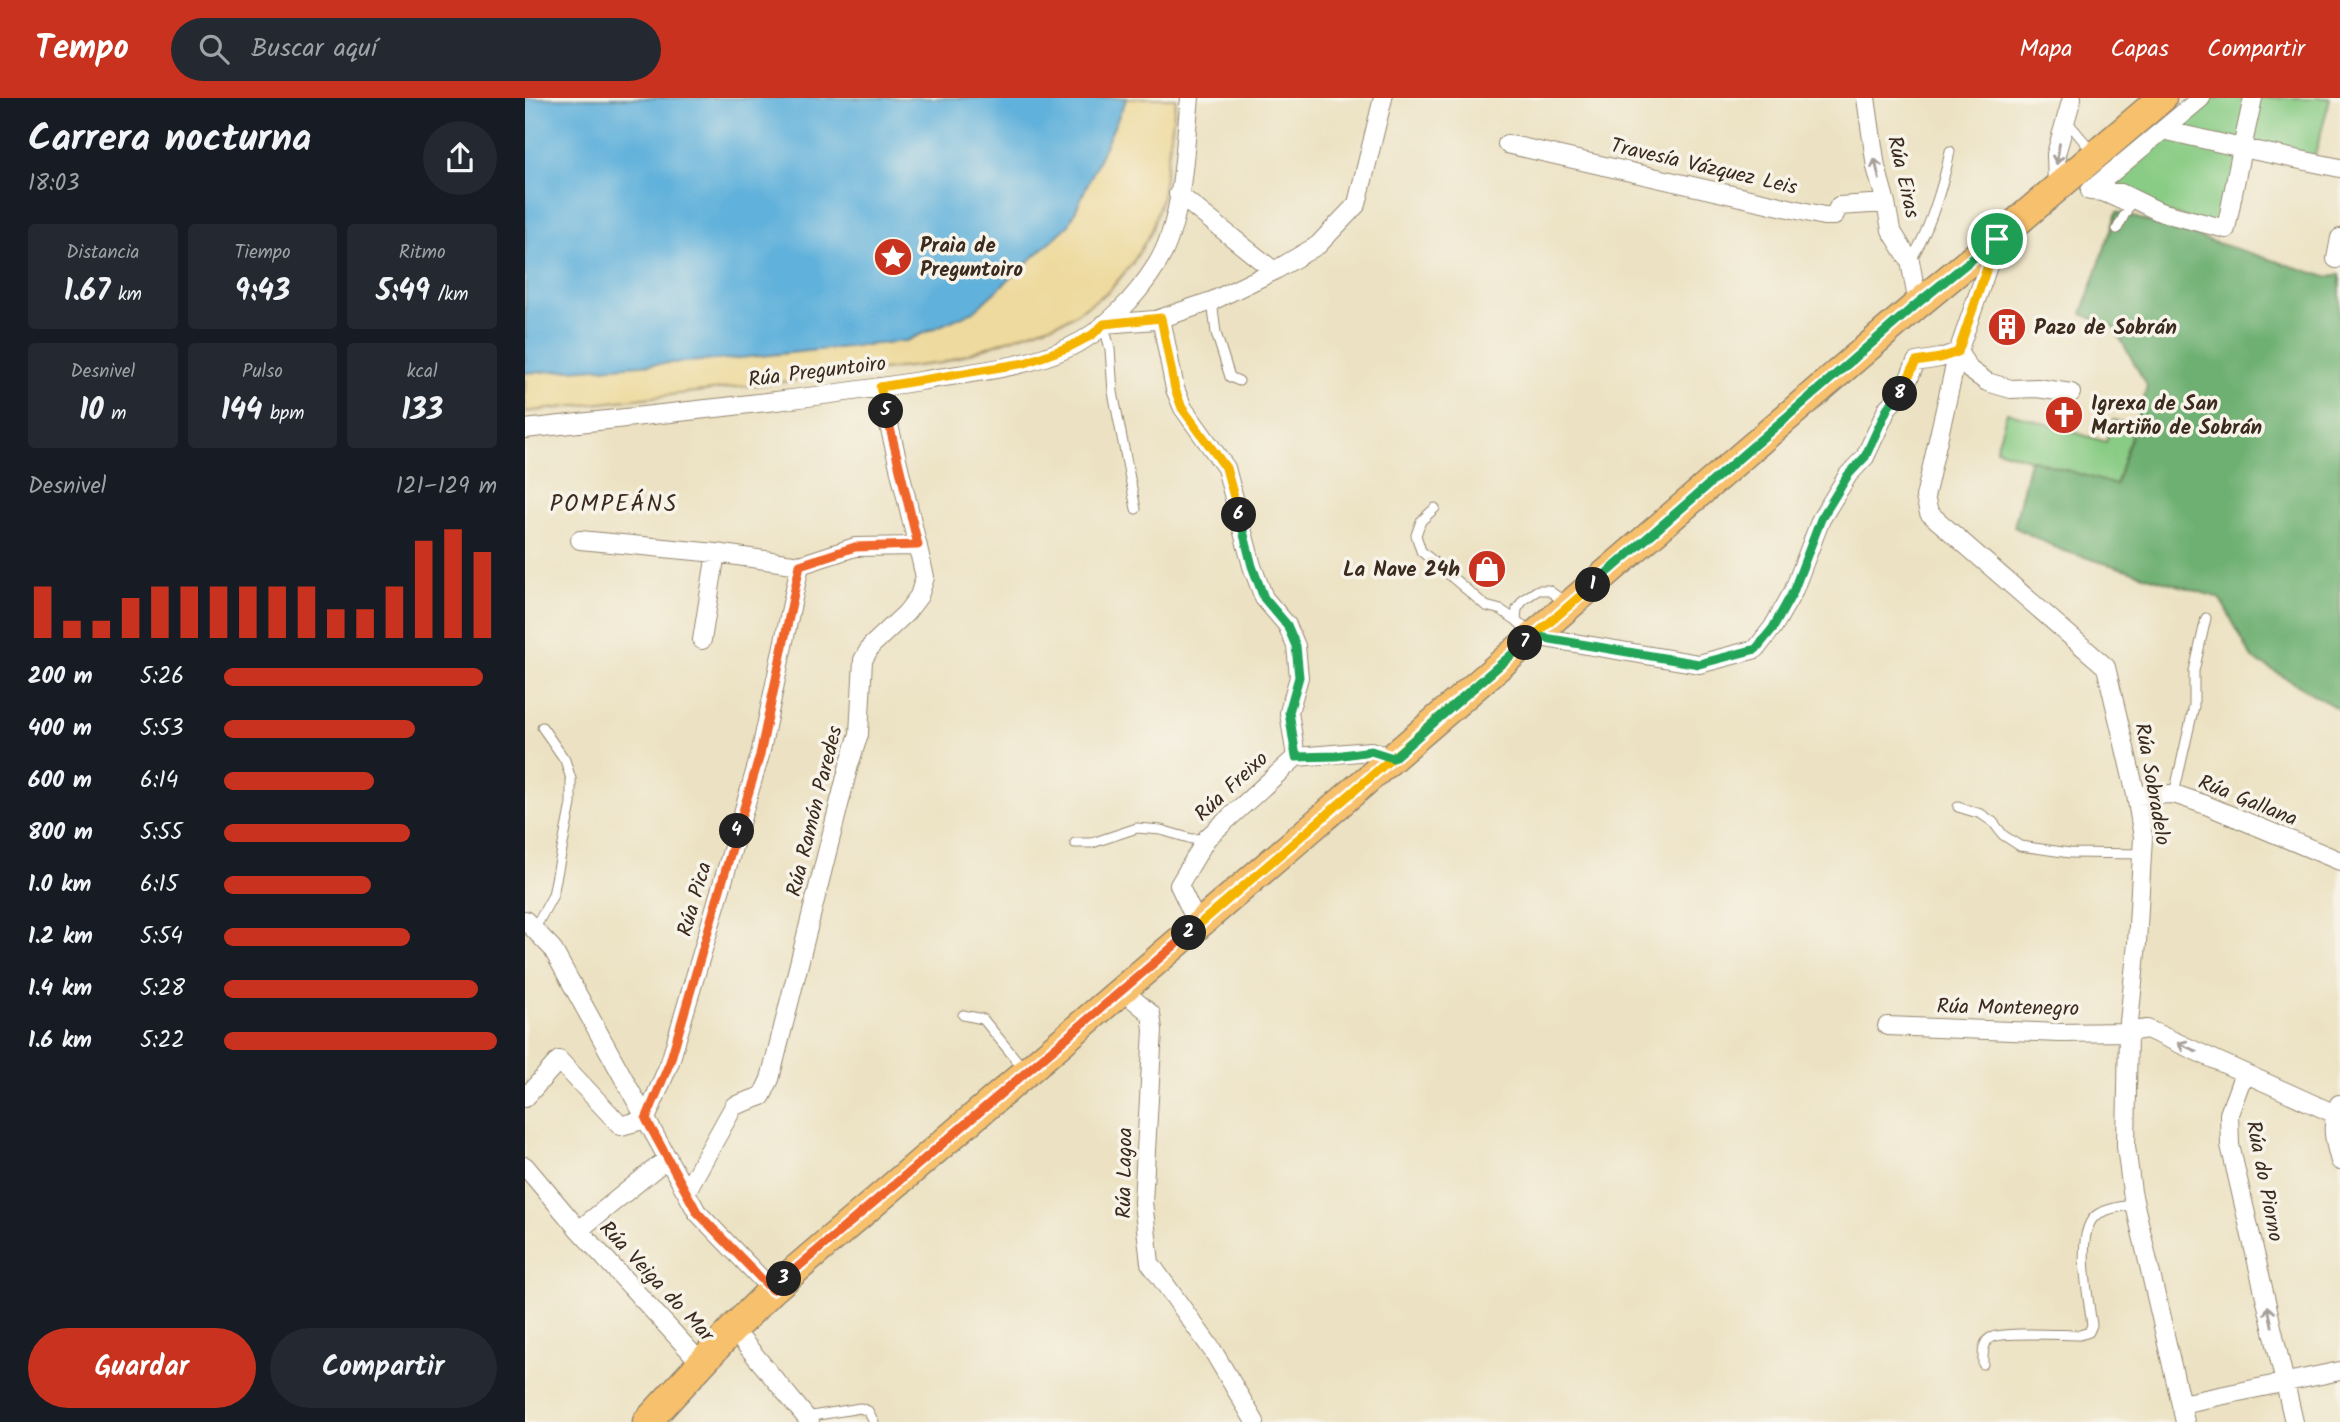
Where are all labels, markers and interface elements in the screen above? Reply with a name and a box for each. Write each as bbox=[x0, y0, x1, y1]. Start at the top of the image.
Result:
search box bbox=[171, 18, 661, 81]
text: Tempo bbox=[35, 23, 129, 76]
text: Buscar aquí bbox=[251, 28, 377, 70]
icon: search bbox=[195, 30, 233, 68]
text: Mapa bbox=[2020, 30, 2072, 69]
text: Capas bbox=[2110, 30, 2169, 69]
text: Compartir bbox=[2207, 30, 2305, 69]
text: Carrera nocturna bbox=[28, 110, 311, 170]
button: share bbox=[423, 121, 497, 195]
street label: Travesía Vázquez Leis bbox=[1607, 130, 1800, 205]
street label: Rúa Eiras bbox=[1877, 133, 1928, 222]
one-way arrow bbox=[2052, 142, 2065, 165]
one-way arrow bbox=[1870, 159, 1883, 181]
text: 18:03 bbox=[28, 166, 79, 202]
pin bbox=[1967, 209, 2027, 269]
icon: arrive bbox=[1978, 220, 2016, 258]
place label: Praia de Preguntoiro bbox=[920, 230, 1023, 287]
place icon: Praia de Preguntoiro bbox=[872, 236, 914, 278]
text: Distancia bbox=[66, 238, 139, 268]
text: Tiempo bbox=[234, 238, 291, 268]
text: Ritmo bbox=[399, 238, 446, 268]
text: 1.67 bbox=[64, 268, 110, 316]
text: 9:43 bbox=[235, 268, 290, 316]
text: 5:49 bbox=[376, 268, 430, 316]
text: km bbox=[110, 280, 142, 310]
text: /km bbox=[430, 280, 468, 310]
building icon: Pazo de Sobrán bbox=[1986, 306, 2028, 348]
place label: Pazo de Sobrán bbox=[2034, 312, 2177, 345]
street label: Rúa Preguntoiro bbox=[746, 348, 888, 397]
text: Desnivel bbox=[70, 357, 135, 387]
text: Pulso bbox=[242, 357, 283, 387]
text: kcal bbox=[407, 357, 438, 387]
pin: 8 bbox=[1883, 376, 1917, 412]
text: 8 bbox=[1894, 378, 1905, 408]
text: 10 bbox=[79, 387, 104, 435]
text: 144 bbox=[221, 387, 262, 435]
text: 133 bbox=[401, 387, 443, 435]
place label: Igrexa de San Martiño de Sobrán bbox=[2091, 388, 2262, 445]
pin: 5 bbox=[869, 394, 903, 428]
church icon: Igrexa de San Martiño de Sobrán bbox=[2043, 394, 2085, 436]
text: 5 bbox=[881, 395, 890, 425]
text: m bbox=[104, 399, 126, 429]
text: bpm bbox=[262, 399, 304, 429]
text: Desnivel bbox=[28, 469, 106, 505]
text: 121–129 m bbox=[396, 469, 497, 505]
district label: POMPEÁNS bbox=[550, 487, 678, 523]
pin: 6 bbox=[1221, 498, 1257, 532]
text: 6 bbox=[1233, 499, 1244, 529]
shop icon: La Nave 24h bbox=[1466, 548, 1508, 590]
place label: La Nave 24h bbox=[1343, 554, 1460, 587]
pin: 1 bbox=[1575, 568, 1611, 602]
text: 1 bbox=[1590, 569, 1595, 599]
pin: 7 bbox=[1507, 626, 1543, 660]
text: 7 bbox=[1520, 627, 1529, 657]
text: 200 m bbox=[28, 659, 93, 695]
text: 5:26 bbox=[140, 659, 184, 695]
text: 400 m bbox=[28, 711, 92, 747]
text: 5:53 bbox=[140, 711, 184, 747]
street label: Rúa Sobradelo bbox=[2125, 720, 2179, 848]
street label: Rúa Ramón Paredes bbox=[778, 722, 853, 900]
street label: Rúa Freixo bbox=[1187, 744, 1277, 830]
text: 600 m bbox=[28, 763, 92, 799]
text: 6:14 bbox=[140, 763, 178, 799]
street label: Rúa Gallana bbox=[2193, 767, 2302, 836]
pin: 4 bbox=[719, 814, 755, 848]
text: 800 m bbox=[28, 815, 93, 851]
text: 5:55 bbox=[140, 815, 183, 851]
text: 4 bbox=[731, 815, 742, 845]
street label: Rúa Pica bbox=[669, 858, 722, 941]
text: 1.0 km bbox=[28, 867, 91, 903]
text: 6:15 bbox=[140, 867, 178, 903]
pin: 2 bbox=[1171, 916, 1207, 950]
text: 2 bbox=[1183, 917, 1194, 947]
text: 1.2 km bbox=[28, 919, 93, 955]
text: 5:54 bbox=[140, 919, 183, 955]
text: 1.4 km bbox=[28, 971, 92, 1007]
text: 5:28 bbox=[140, 971, 185, 1007]
street label: Rúa Montenegro bbox=[1936, 991, 2080, 1026]
text: 1.6 km bbox=[28, 1023, 92, 1059]
text: 5:22 bbox=[140, 1023, 185, 1059]
one-way arrow bbox=[2177, 1040, 2198, 1053]
street label: Rúa do Piorno bbox=[2236, 1118, 2291, 1245]
street label: Rúa Lagoa bbox=[1108, 1127, 1143, 1219]
street label: Rúa Veiga do Mar bbox=[591, 1214, 722, 1351]
pin: 3 bbox=[767, 1262, 801, 1296]
text: 3 bbox=[778, 1263, 789, 1293]
one-way arrow bbox=[2262, 1305, 2276, 1328]
button: Guardar bbox=[28, 1328, 256, 1408]
button: Compartir bbox=[270, 1328, 497, 1408]

